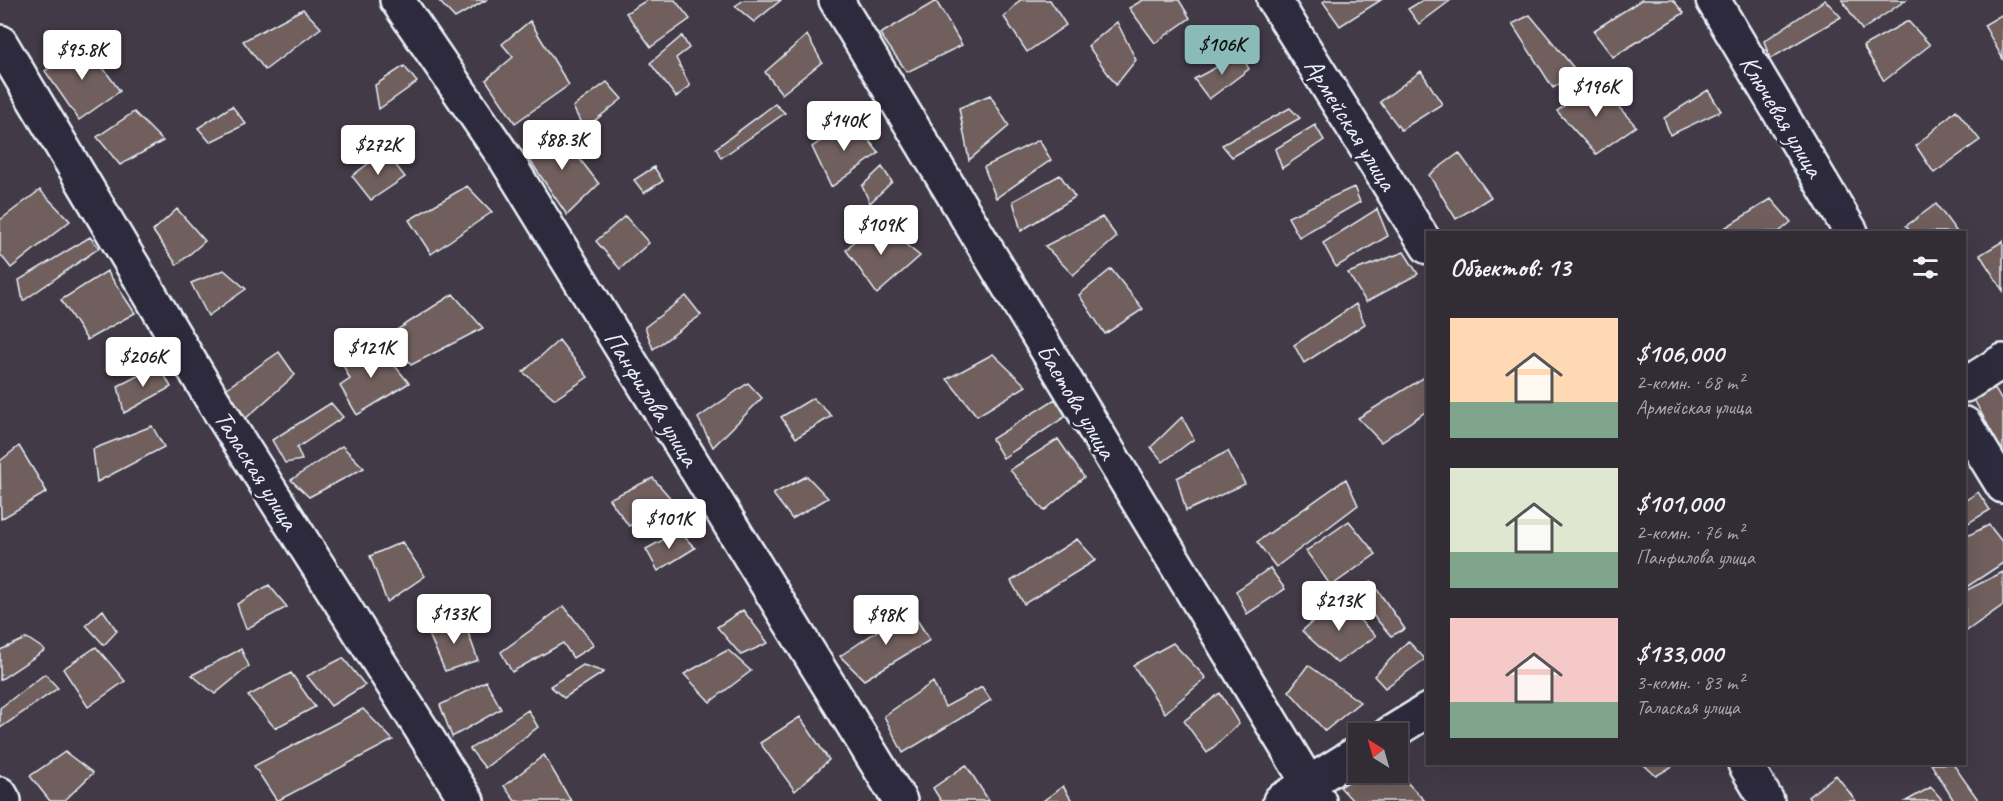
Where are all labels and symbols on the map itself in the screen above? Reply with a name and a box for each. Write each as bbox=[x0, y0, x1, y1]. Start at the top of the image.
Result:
pin: $106K bbox=[1180, 25, 1264, 76]
pin: $95.8K bbox=[33, 30, 131, 81]
street label: Ключевая улица bbox=[1732, 49, 1832, 185]
street label: Армейская улица bbox=[1297, 52, 1405, 198]
pin: $196K bbox=[1554, 67, 1638, 118]
pin: $140K bbox=[802, 101, 886, 152]
pin: $88.3K bbox=[513, 120, 611, 171]
pin: $272K bbox=[336, 125, 420, 176]
pin: $109K bbox=[839, 205, 923, 256]
street label: Панфилова улица bbox=[597, 324, 707, 474]
pin: $121K bbox=[329, 328, 413, 379]
pin: $206K bbox=[101, 337, 185, 388]
street label: Баетова улица bbox=[1029, 337, 1125, 467]
street label: Талаская улица bbox=[207, 404, 307, 538]
pin: $101K bbox=[627, 499, 711, 550]
pin: $213K bbox=[1297, 581, 1381, 632]
pin: $133K bbox=[412, 594, 496, 645]
pin: $98K bbox=[850, 595, 922, 646]
north arrow bbox=[1348, 723, 1408, 783]

